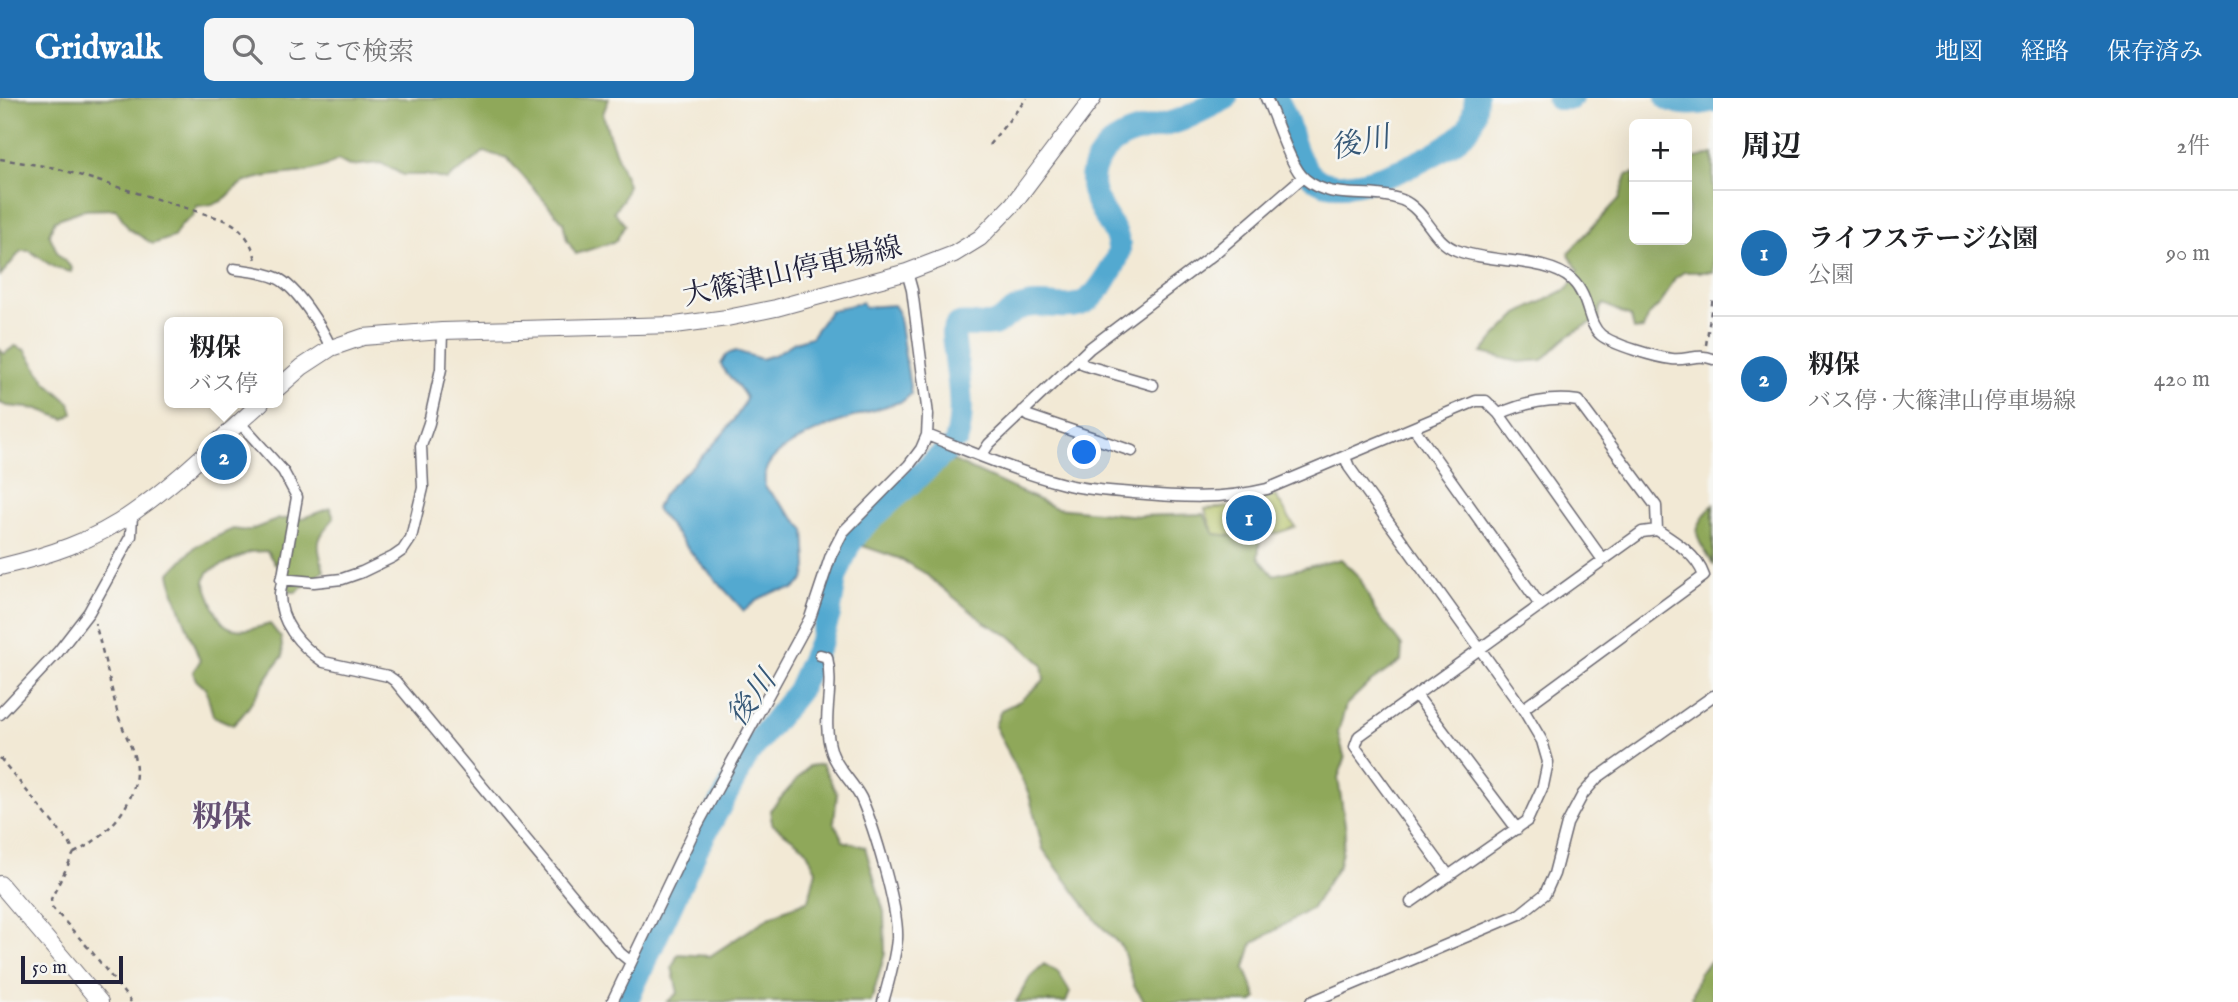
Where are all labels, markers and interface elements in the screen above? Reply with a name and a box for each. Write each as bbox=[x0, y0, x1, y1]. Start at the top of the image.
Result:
search box bbox=[204, 18, 694, 81]
text: Gridwalk bbox=[35, 28, 162, 70]
icon: search bbox=[228, 30, 266, 68]
text: ここで検索 bbox=[284, 36, 414, 69]
text: 地図 bbox=[1935, 37, 1983, 68]
text: 経路 bbox=[2021, 37, 2069, 68]
text: 保存済み bbox=[2107, 37, 2203, 68]
water label: 後川 bbox=[1327, 119, 1397, 169]
map controls bbox=[1629, 119, 1692, 245]
button: + bbox=[1629, 119, 1692, 182]
text: 周辺 bbox=[1741, 129, 1801, 167]
text: 2件 bbox=[2176, 132, 2210, 161]
button: − bbox=[1629, 182, 1692, 245]
text: ライフステージ公園 bbox=[1808, 223, 2038, 256]
street label: 大篠津山停車場線 bbox=[679, 230, 906, 315]
text: 1 bbox=[1760, 239, 1768, 268]
text: 90 m bbox=[2166, 239, 2210, 268]
text: 公園 bbox=[1808, 261, 1854, 290]
popup bbox=[164, 317, 283, 408]
text: 籾保 bbox=[189, 332, 241, 365]
text: 籾保 bbox=[1808, 349, 1860, 382]
text: 2 bbox=[1759, 365, 1769, 394]
text: 420 m bbox=[2154, 365, 2210, 394]
text: バス停 bbox=[189, 370, 258, 399]
text: バス停 · 大篠津山停車場線 bbox=[1808, 387, 2076, 416]
pin: 2 bbox=[201, 431, 247, 483]
your location bbox=[1067, 435, 1101, 469]
pin: 1 bbox=[1226, 492, 1272, 544]
water label: 後川 bbox=[719, 661, 788, 735]
district label: 籾保 bbox=[192, 799, 252, 837]
scale bar bbox=[21, 953, 122, 985]
text: 50 m bbox=[32, 956, 67, 980]

